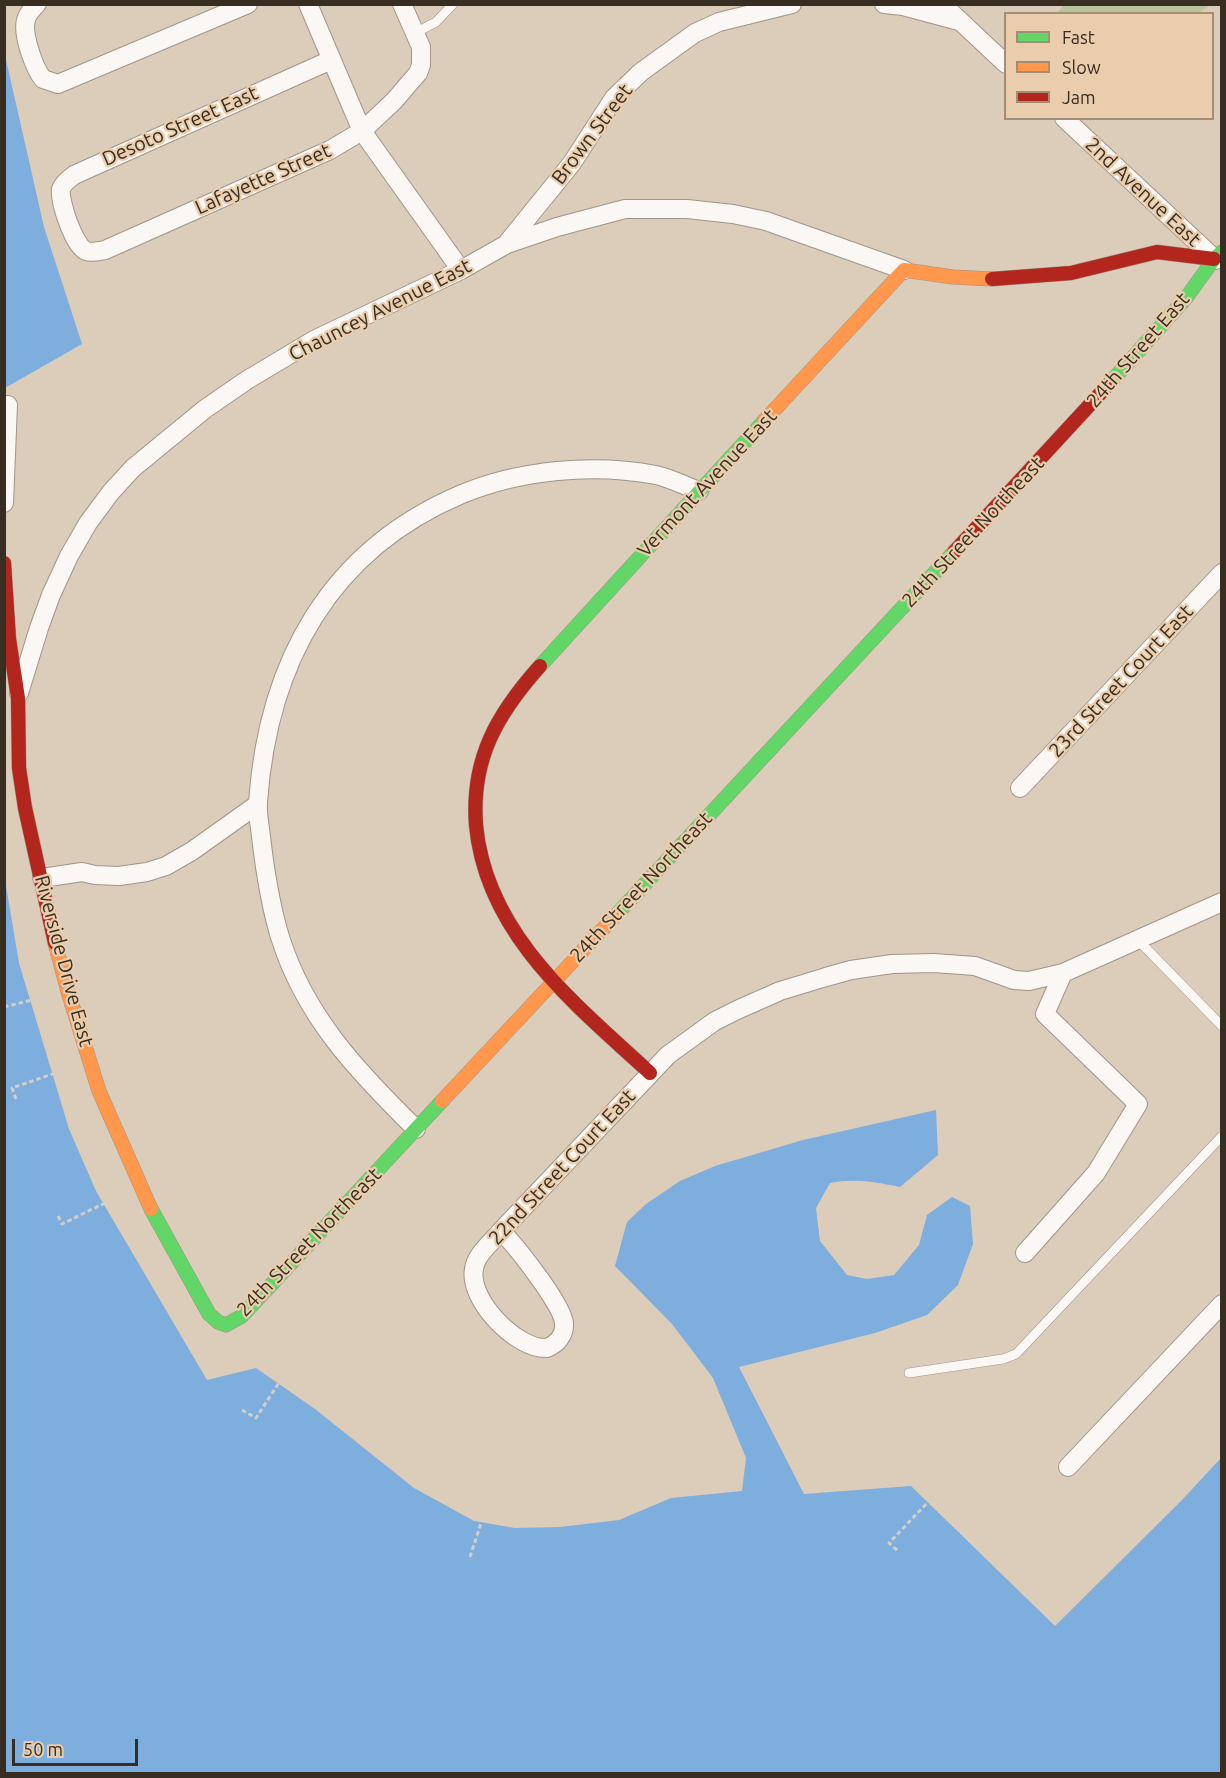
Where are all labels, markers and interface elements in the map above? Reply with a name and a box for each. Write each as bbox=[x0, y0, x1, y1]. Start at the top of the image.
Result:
legend bbox=[1004, 12, 1214, 120]
text: Fast bbox=[1062, 27, 1095, 47]
text: Slow bbox=[1062, 57, 1101, 77]
street label: Brown Street bbox=[547, 79, 637, 189]
street label: Desoto Street East bbox=[98, 81, 262, 171]
text: Jam bbox=[1062, 87, 1096, 107]
street label: 2nd Avenue East bbox=[1080, 132, 1206, 252]
street label: Lafayette Street bbox=[191, 138, 335, 220]
street label: Chauncey Avenue East bbox=[285, 254, 475, 366]
street label: 24th Street East bbox=[1081, 287, 1195, 413]
street label: Vermont Avenue East bbox=[632, 404, 782, 562]
street label: 24th Street Northeast bbox=[897, 452, 1049, 612]
street label: 23rd Street Court East bbox=[1044, 600, 1198, 762]
street label: 24th Street Northeast bbox=[565, 807, 717, 967]
street label: Riverside Drive East bbox=[30, 873, 98, 1049]
street label: 22nd Street Court East bbox=[484, 1084, 640, 1250]
street label: 24th Street Northeast bbox=[232, 1163, 386, 1321]
scale bar bbox=[15, 1727, 141, 1765]
text: 50 m bbox=[23, 1739, 63, 1759]

